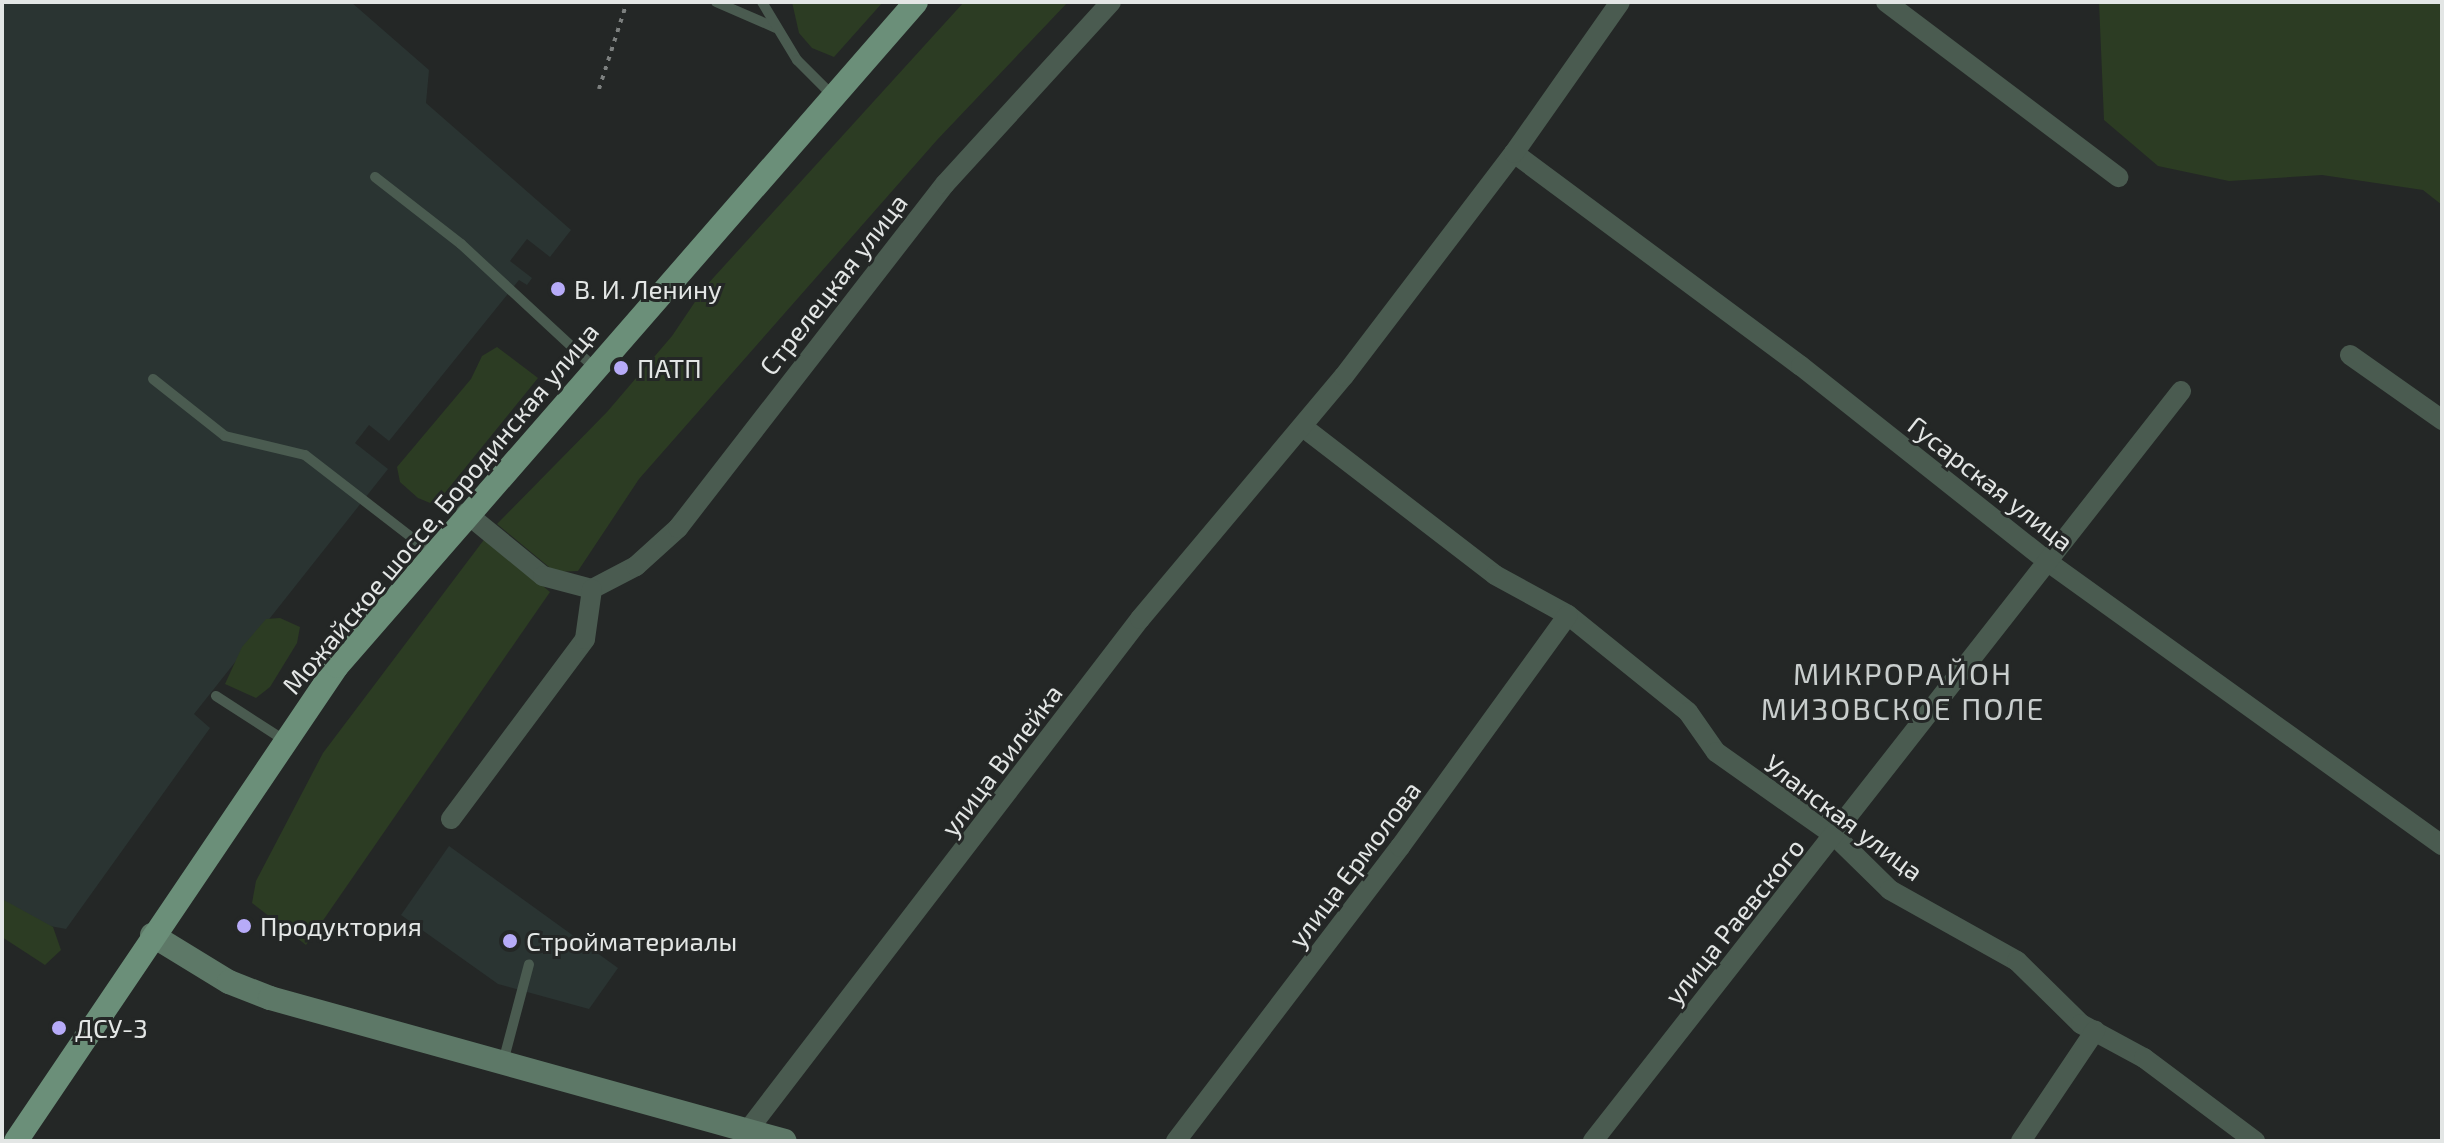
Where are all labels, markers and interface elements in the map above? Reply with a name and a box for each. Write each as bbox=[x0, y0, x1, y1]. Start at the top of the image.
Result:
street label: Стрелецкая улица bbox=[752, 187, 914, 381]
place label: В. И. Ленину bbox=[574, 273, 722, 305]
marker: В. И. Ленину bbox=[549, 280, 567, 298]
street label: Можайское шоссе, Бородинская улица bbox=[275, 316, 605, 700]
place label: ПАТП bbox=[637, 352, 702, 384]
marker: ПАТП bbox=[612, 359, 630, 377]
street label: Гусарская улица bbox=[1902, 409, 2080, 557]
district label: МИКРОРАЙОН МИЗОВСКОЕ ПОЛЕ bbox=[1761, 655, 2045, 726]
street label: улица Вилейка bbox=[934, 678, 1068, 842]
street label: Уланская улица bbox=[1759, 747, 1929, 887]
street label: улица Ермолова bbox=[1281, 775, 1427, 953]
street label: улица Раевского bbox=[1657, 832, 1811, 1010]
place label: Продуктория bbox=[260, 910, 422, 942]
marker: Продуктория bbox=[235, 917, 253, 935]
place label: Стройматериалы bbox=[526, 925, 737, 957]
marker: Стройматериалы bbox=[501, 932, 519, 950]
place label: ДСУ-3 bbox=[75, 1012, 148, 1044]
marker: ДСУ-3 bbox=[50, 1019, 68, 1037]

